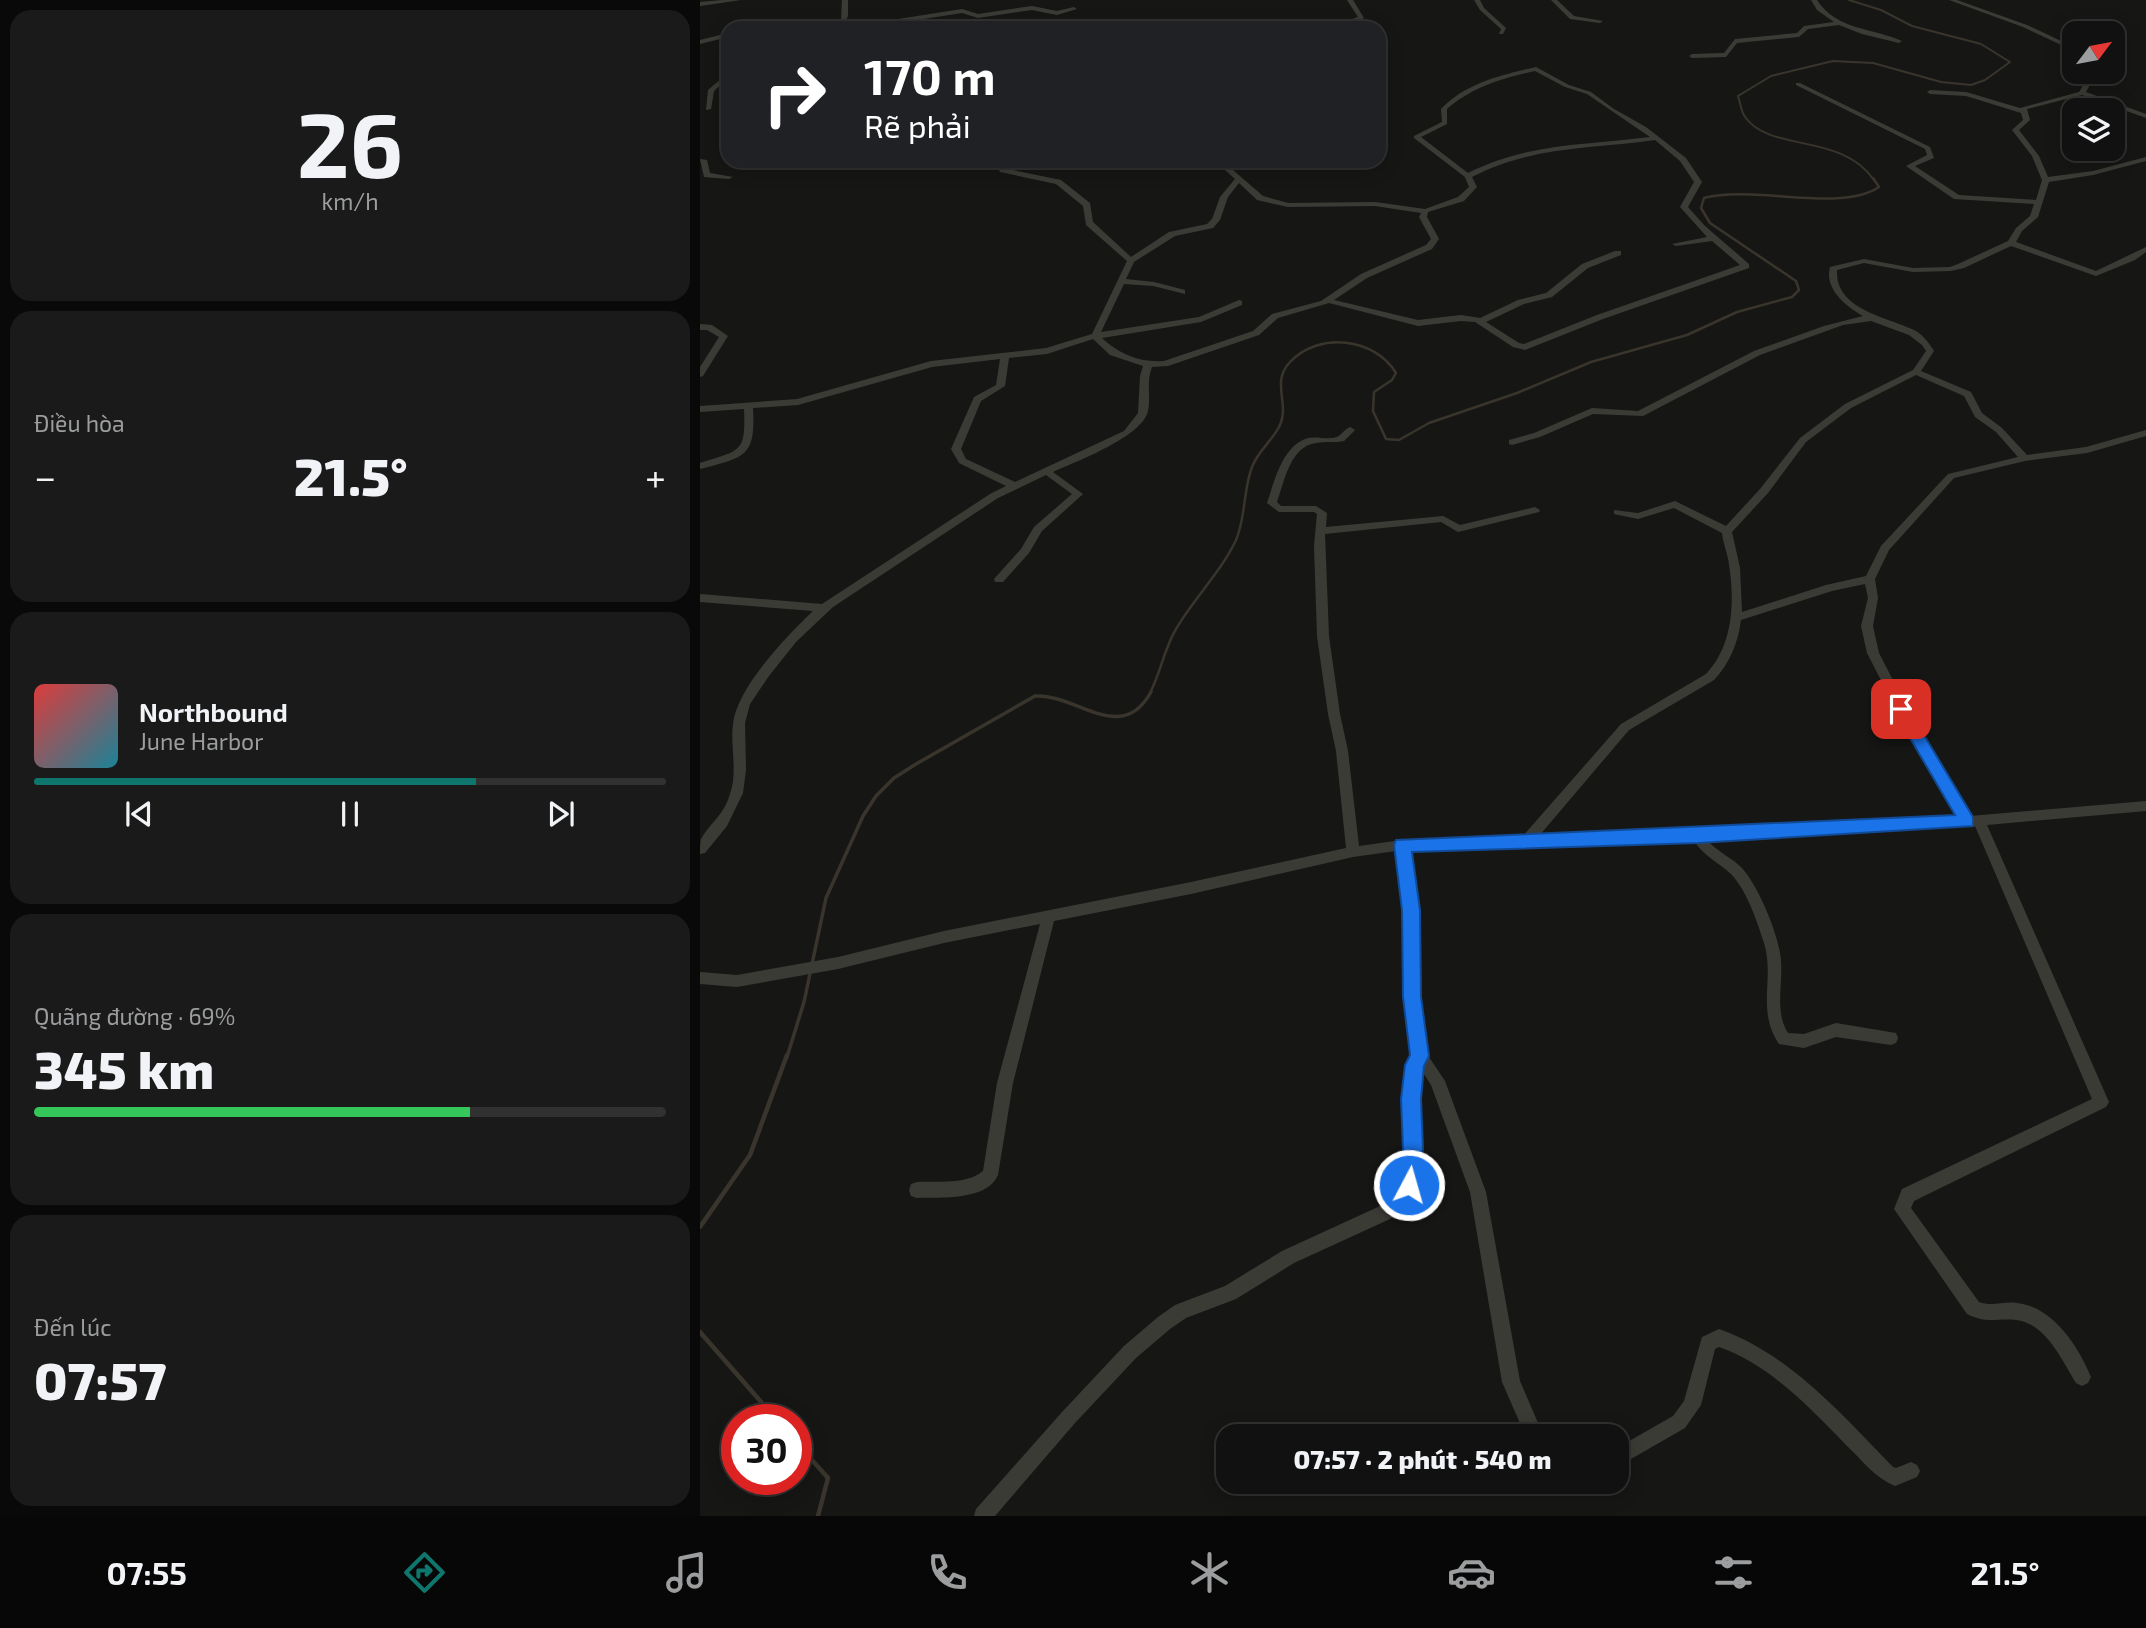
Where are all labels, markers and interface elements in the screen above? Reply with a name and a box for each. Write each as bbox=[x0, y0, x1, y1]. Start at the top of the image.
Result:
north arrow bbox=[2062, 21, 2124, 84]
map controls bbox=[2062, 21, 2125, 161]
text: 170 m bbox=[864, 46, 996, 105]
icon: right bbox=[749, 49, 840, 140]
text: 26 bbox=[297, 87, 403, 196]
button: layers bbox=[2062, 98, 2125, 161]
text: Rẽ phải bbox=[864, 106, 971, 144]
text: km/h bbox=[321, 187, 379, 215]
text: Điều hòa bbox=[34, 409, 125, 437]
text: 21.5° bbox=[294, 444, 408, 506]
text: − bbox=[34, 453, 56, 499]
text: + bbox=[645, 453, 666, 499]
pin bbox=[1871, 679, 1931, 739]
icon: arrive bbox=[1882, 690, 1920, 728]
text: Northbound bbox=[139, 696, 288, 727]
text: June Harbor bbox=[139, 727, 263, 755]
icon: previous bbox=[120, 795, 158, 833]
icon: pause bbox=[331, 795, 369, 833]
icon: next bbox=[542, 795, 580, 833]
text: Quãng đường · 69% bbox=[34, 1002, 235, 1030]
text: 345 km bbox=[34, 1037, 214, 1099]
position arrow bbox=[1372, 1148, 1446, 1222]
text: Đến lúc bbox=[34, 1313, 111, 1341]
text: 07:57 bbox=[34, 1348, 166, 1410]
speed limit sign: 30 bbox=[721, 1404, 812, 1495]
text: 07:57 · 2 phút · 540 m bbox=[1293, 1443, 1552, 1474]
icon: directions bbox=[400, 1548, 449, 1597]
icon: music bbox=[662, 1548, 711, 1597]
icon: phone bbox=[923, 1548, 972, 1597]
icon: climate bbox=[1185, 1548, 1234, 1597]
icon: car bbox=[1447, 1548, 1496, 1597]
icon: filters bbox=[1709, 1548, 1758, 1597]
text: 07:55 bbox=[106, 1553, 187, 1591]
text: 21.5° bbox=[1971, 1553, 2040, 1591]

